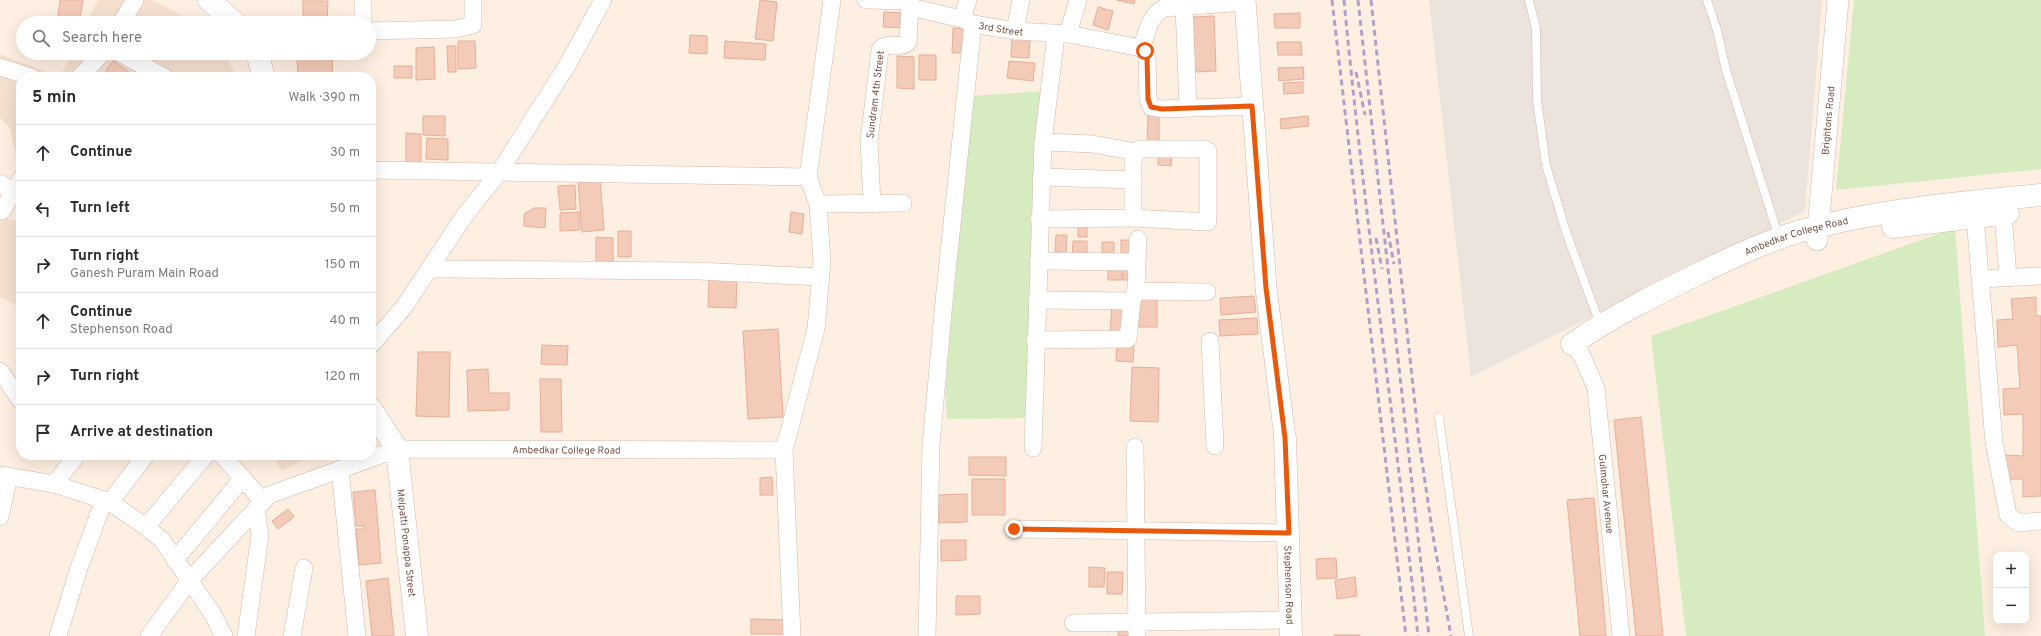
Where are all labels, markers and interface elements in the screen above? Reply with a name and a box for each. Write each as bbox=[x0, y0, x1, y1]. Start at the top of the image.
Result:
search box bbox=[16, 16, 376, 60]
street label: 3rd Street bbox=[977, 20, 1024, 39]
icon: search bbox=[30, 27, 52, 49]
text: Search here bbox=[62, 29, 142, 48]
route start bbox=[1136, 42, 1154, 60]
street label: Sundram 4th Street bbox=[864, 50, 888, 139]
street label: Brightons Road bbox=[1819, 86, 1838, 156]
text: 5 min bbox=[32, 87, 76, 109]
text: Walk · 390 m bbox=[289, 90, 360, 106]
icon: ahead bbox=[32, 142, 54, 164]
text: Continue bbox=[70, 143, 132, 162]
text: 30 m bbox=[330, 145, 360, 161]
icon: left bbox=[32, 198, 54, 220]
text: Turn left bbox=[70, 199, 130, 218]
text: 50 m bbox=[330, 201, 360, 217]
street label: Ambedkar College Road bbox=[1743, 215, 1849, 259]
text: Turn right bbox=[70, 247, 139, 266]
icon: right bbox=[32, 254, 54, 276]
text: 150 m bbox=[325, 257, 360, 273]
text: Ganesh Puram Main Road bbox=[70, 266, 219, 282]
text: Continue bbox=[70, 303, 132, 322]
icon: ahead bbox=[32, 310, 54, 332]
text: 40 m bbox=[330, 313, 360, 329]
text: Stephenson Road bbox=[70, 322, 173, 338]
icon: right bbox=[32, 366, 54, 388]
text: Turn right bbox=[70, 367, 139, 386]
text: 120 m bbox=[325, 369, 360, 385]
icon: arrive bbox=[32, 422, 54, 444]
text: Arrive at destination bbox=[70, 423, 213, 442]
street label: Ambedkar College Road bbox=[512, 444, 621, 458]
street label: Gulmohar Avenue bbox=[1595, 454, 1616, 534]
street label: Melpatti Ponappa Street bbox=[393, 488, 418, 598]
route end bbox=[1005, 520, 1023, 538]
street label: Stephenson Road bbox=[1280, 545, 1296, 625]
map controls bbox=[1993, 552, 2029, 624]
button: + bbox=[1993, 552, 2029, 588]
button: − bbox=[1993, 588, 2029, 624]

